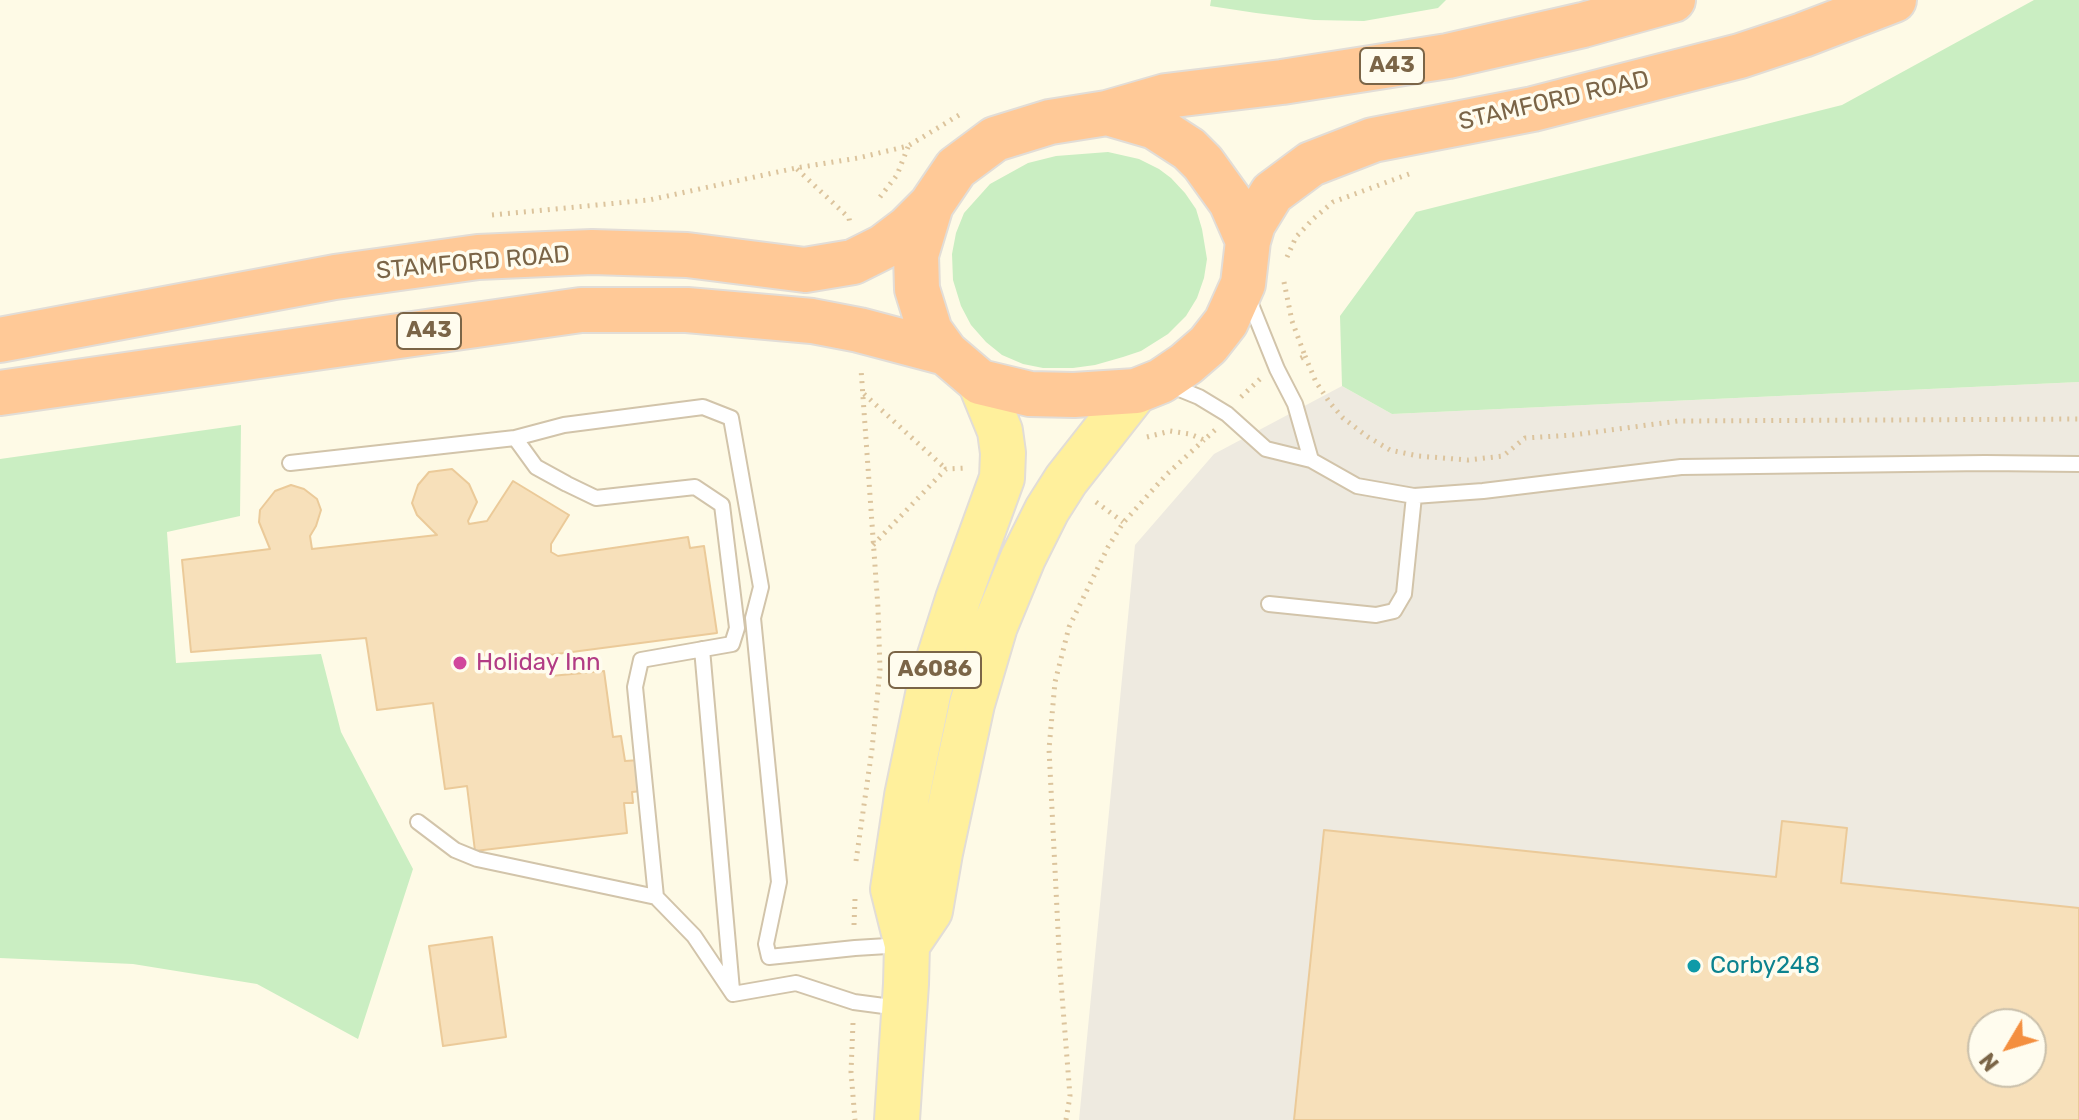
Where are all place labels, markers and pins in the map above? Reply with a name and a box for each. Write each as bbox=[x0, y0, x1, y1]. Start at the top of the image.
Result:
place label: Holiday Inn bbox=[476, 649, 601, 677]
marker: Holiday Inn bbox=[451, 654, 469, 672]
place label: Corby248 bbox=[1710, 952, 1820, 980]
marker: Corby248 bbox=[1685, 957, 1703, 975]

